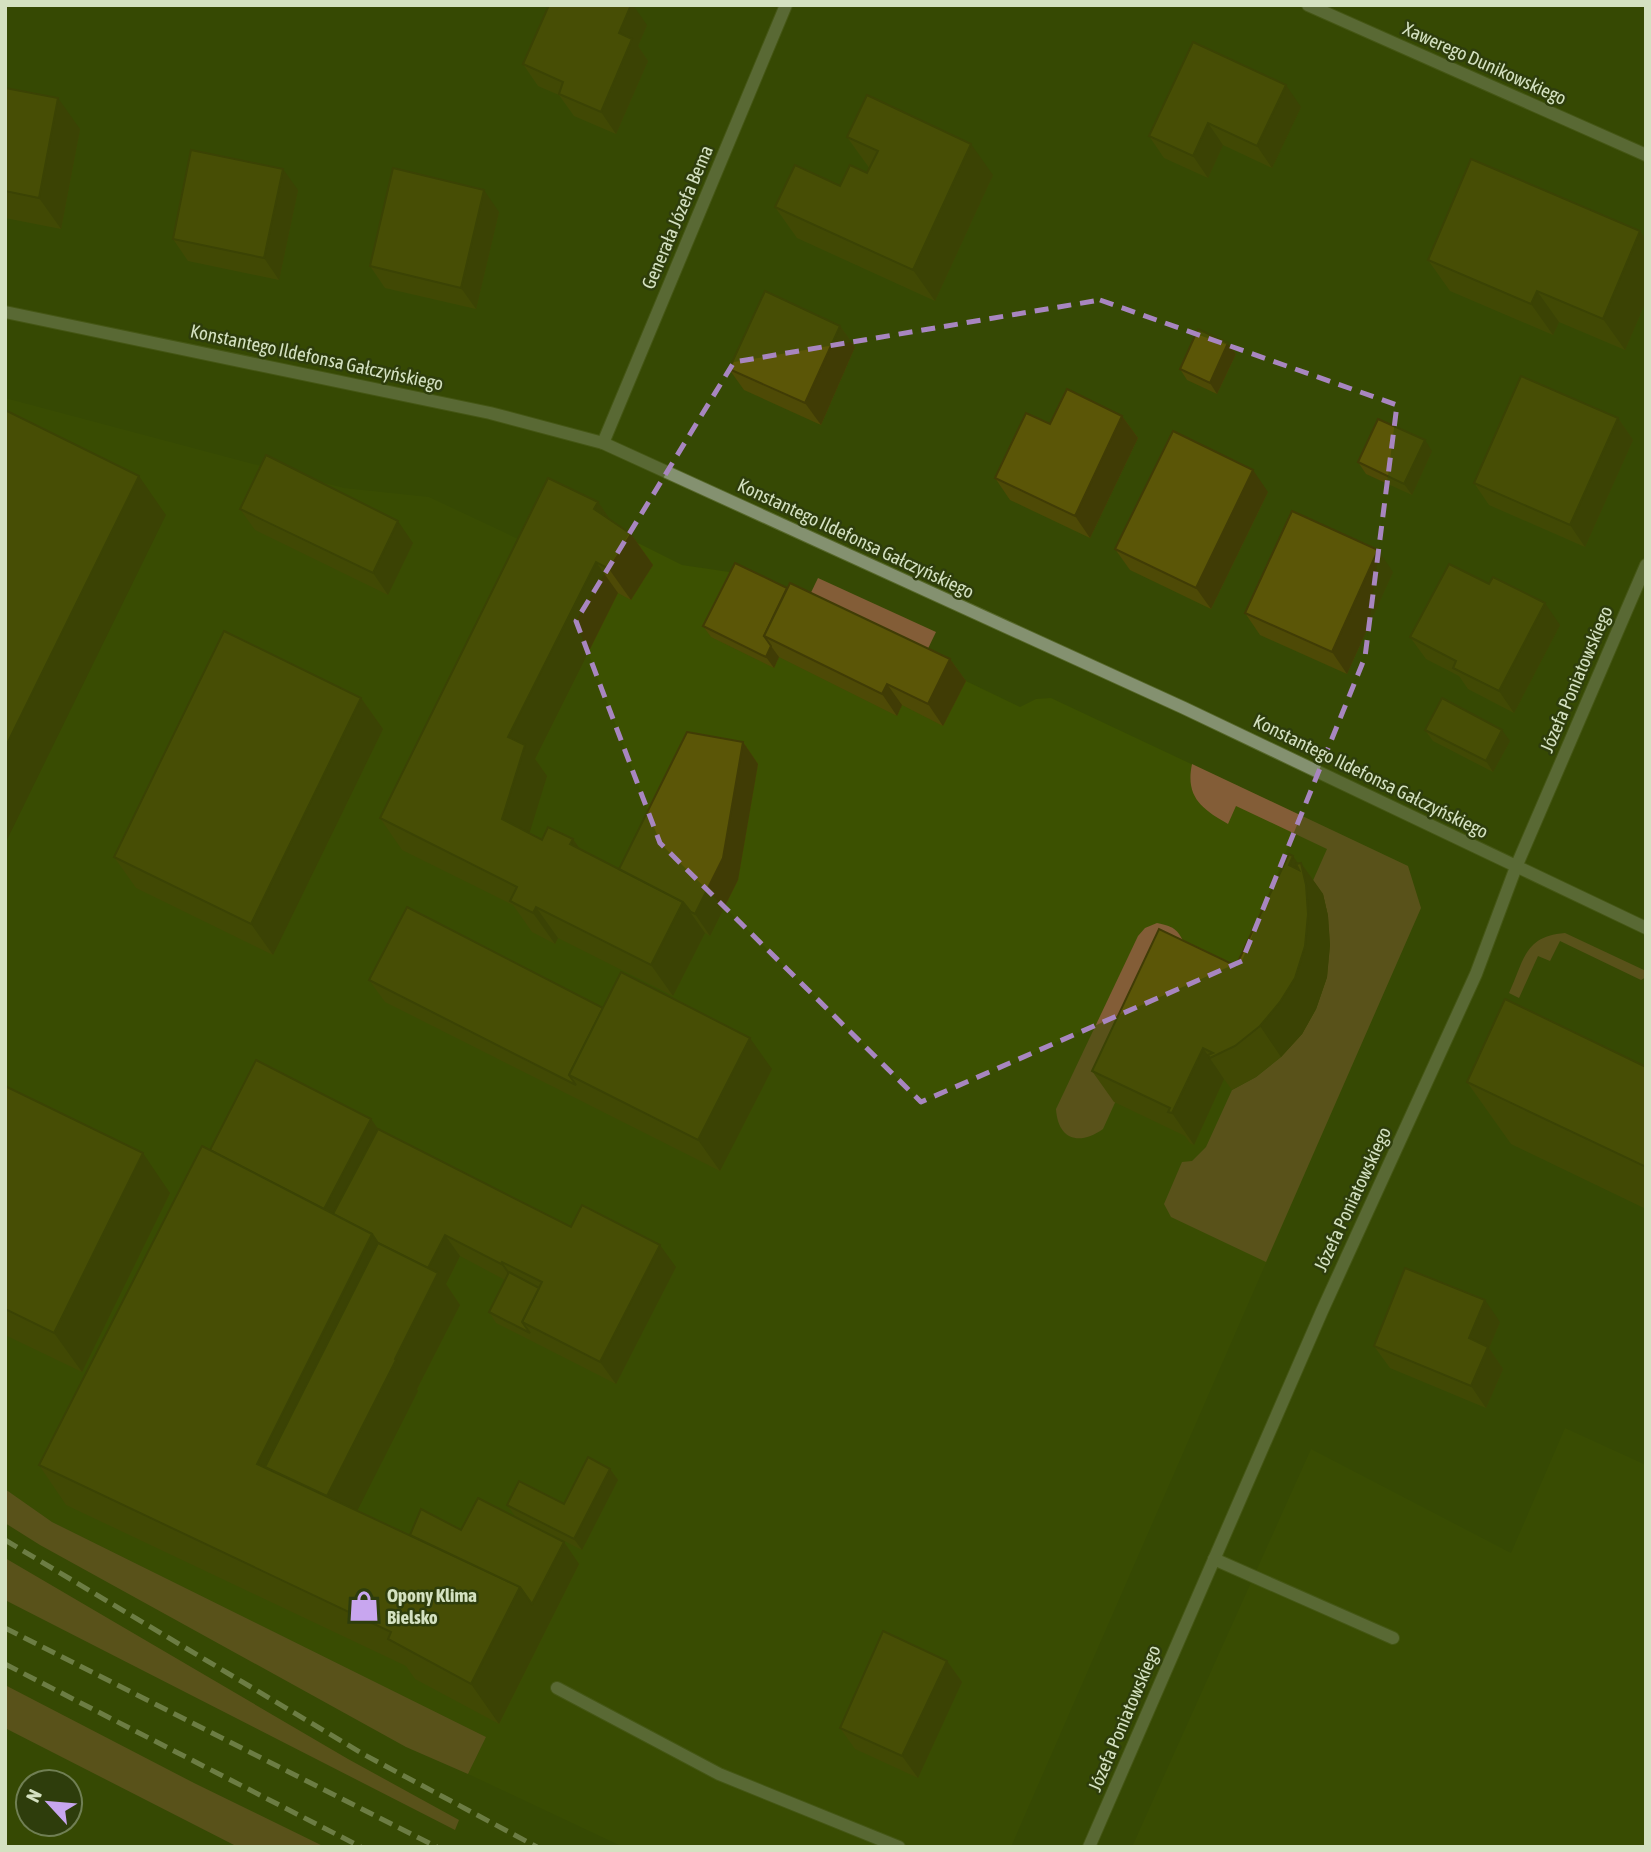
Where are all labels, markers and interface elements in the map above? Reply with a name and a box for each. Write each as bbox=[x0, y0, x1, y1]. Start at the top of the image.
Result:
street label: Xawerego Dunikowskiego bbox=[1400, 17, 1570, 109]
street label: Generała Józefa Bema bbox=[637, 142, 717, 292]
street label: Konstantego Ildefonsa Gałczyńskiego bbox=[188, 319, 446, 395]
street label: Konstantego Ildefonsa Gałczyńskiego bbox=[734, 473, 978, 603]
street label: Józefa Poniatowskiego bbox=[1535, 602, 1617, 755]
street label: Konstantego Ildefonsa Gałczyńskiego bbox=[1250, 710, 1492, 843]
street label: Józefa Poniatowskiego bbox=[1309, 1123, 1395, 1275]
place label: Opony Klima Bielsko bbox=[387, 1584, 477, 1628]
shop icon: Opony Klima Bielsko bbox=[347, 1589, 381, 1623]
street label: Józefa Poniatowskiego bbox=[1083, 1641, 1165, 1794]
north arrow bbox=[14, 1768, 84, 1838]
text: N bbox=[21, 1786, 46, 1805]

